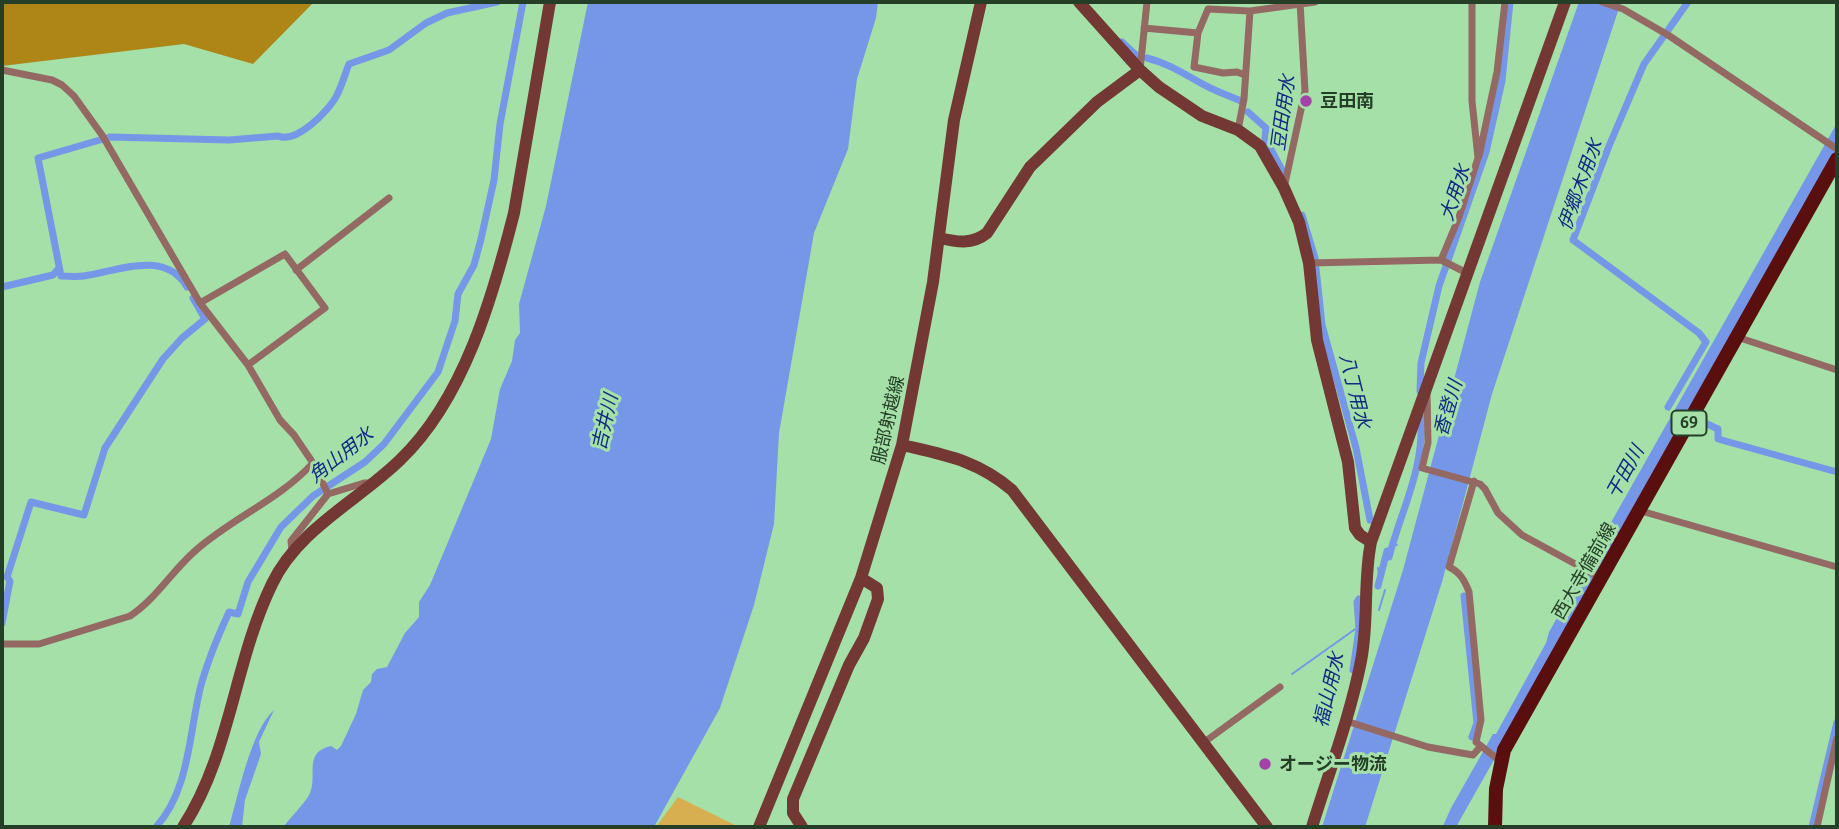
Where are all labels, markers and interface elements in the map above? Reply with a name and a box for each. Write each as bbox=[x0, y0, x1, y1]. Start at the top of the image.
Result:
water label: 豆田用水 bbox=[1266, 74, 1300, 152]
place label: 豆田南 bbox=[1320, 90, 1374, 112]
marker: 豆田南 bbox=[1298, 93, 1314, 109]
water label: 伊郷木用水 bbox=[1553, 136, 1607, 234]
water label: 大用水 bbox=[1435, 162, 1475, 224]
water label: 八丁用水 bbox=[1335, 351, 1375, 431]
street label: 服部射越線 bbox=[867, 374, 909, 466]
water label: 香登川 bbox=[1429, 377, 1467, 439]
water label: 吉井川 bbox=[587, 392, 623, 452]
road number: 69 bbox=[1672, 410, 1706, 436]
water label: 角山用水 bbox=[304, 423, 378, 487]
water label: 干田川 bbox=[1601, 442, 1649, 502]
street label: 西大寺備前線 bbox=[1548, 519, 1620, 623]
water label: 福山用水 bbox=[1309, 650, 1349, 730]
place label: オージー物流 bbox=[1279, 753, 1387, 775]
marker: オージー物流 bbox=[1257, 756, 1273, 772]

